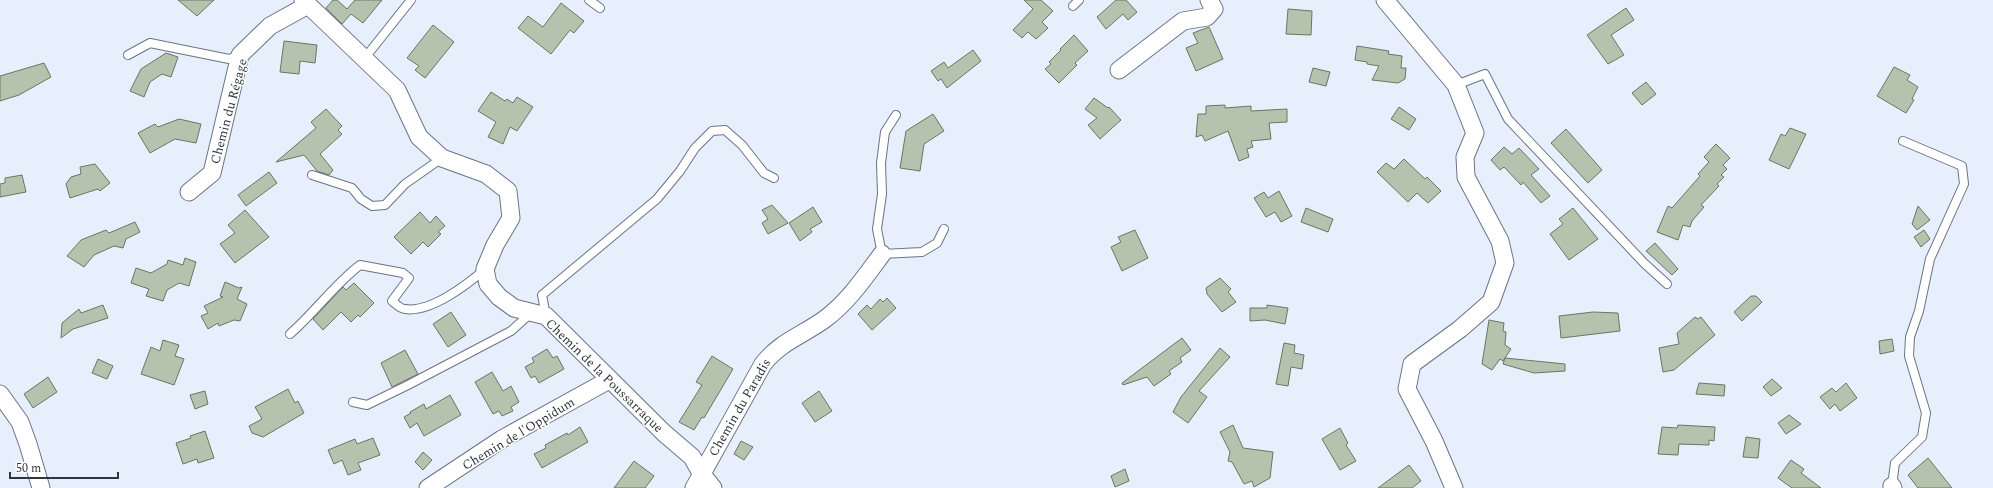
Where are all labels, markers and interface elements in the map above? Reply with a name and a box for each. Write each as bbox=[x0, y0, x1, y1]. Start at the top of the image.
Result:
street label: Chemin du Régage bbox=[205, 56, 253, 166]
street label: Chemin de la Poussarraque bbox=[541, 314, 668, 437]
street label: Chemin du Paradis bbox=[704, 355, 776, 460]
street label: Chemin de l'Oppidum bbox=[458, 392, 579, 475]
scale bar bbox=[10, 454, 118, 480]
text: 50 m bbox=[16, 459, 41, 478]

